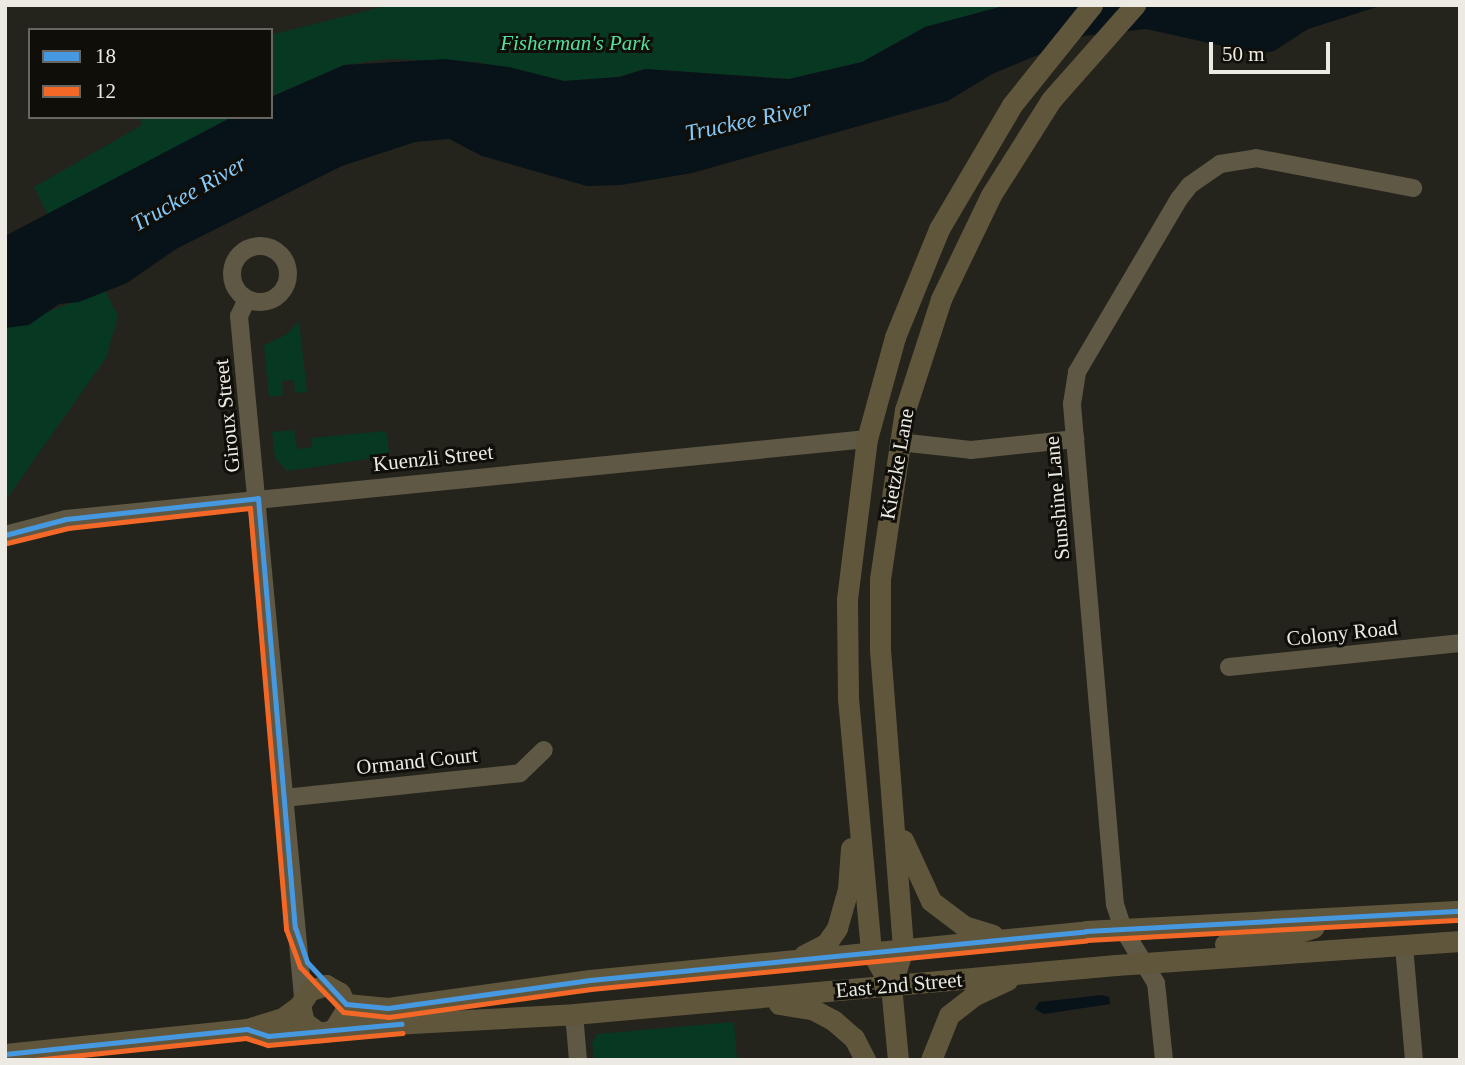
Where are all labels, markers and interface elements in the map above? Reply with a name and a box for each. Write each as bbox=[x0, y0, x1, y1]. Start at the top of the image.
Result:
legend bbox=[28, 28, 273, 119]
scale bar bbox=[1213, 28, 1334, 72]
park label: Fisherman's Park bbox=[500, 30, 650, 56]
text: 50 m bbox=[1222, 42, 1265, 66]
text: 18 bbox=[95, 44, 116, 68]
text: 12 bbox=[95, 79, 116, 103]
water label: Truckee River bbox=[682, 94, 814, 148]
water label: Truckee River bbox=[127, 150, 251, 238]
street label: Giroux Street bbox=[209, 358, 245, 474]
street label: Kietzke Lane bbox=[875, 406, 919, 522]
street label: Sunshine Lane bbox=[1039, 435, 1075, 561]
street label: Kuenzli Street bbox=[372, 439, 494, 477]
street label: Colony Road bbox=[1285, 615, 1399, 651]
street label: Ormand Court bbox=[355, 742, 479, 780]
street label: East 2nd Street bbox=[835, 967, 963, 1003]

